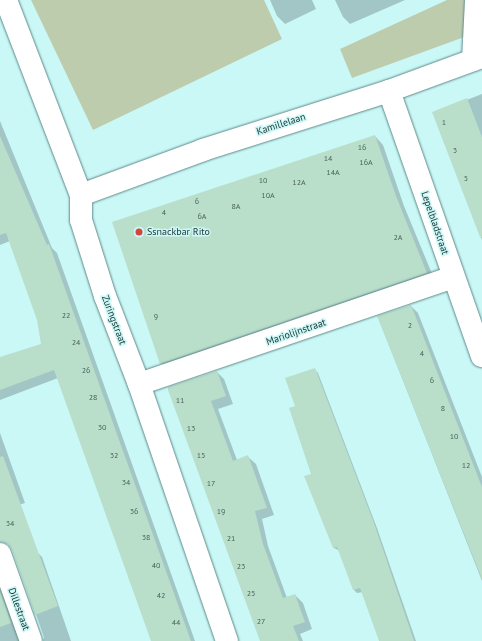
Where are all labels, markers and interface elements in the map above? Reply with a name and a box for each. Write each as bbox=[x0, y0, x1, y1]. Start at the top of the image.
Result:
street label: Kamillelaan bbox=[255, 110, 307, 138]
house number: 1 bbox=[442, 118, 446, 128]
house number: 16 bbox=[358, 143, 366, 153]
house number: 3 bbox=[453, 146, 457, 156]
house number: 14 bbox=[324, 154, 332, 164]
house number: 16A bbox=[359, 158, 373, 168]
house number: 14A bbox=[326, 168, 340, 178]
house number: 5 bbox=[464, 174, 468, 184]
house number: 10 bbox=[259, 176, 267, 186]
house number: 12A bbox=[292, 178, 306, 188]
street label: Lepelbladstraat bbox=[419, 190, 451, 256]
house number: 10A bbox=[261, 191, 275, 201]
house number: 6 bbox=[195, 197, 199, 207]
house number: 8A bbox=[231, 202, 241, 212]
house number: 4 bbox=[162, 208, 166, 218]
house number: 6A bbox=[197, 212, 207, 222]
place label: Ssnackbar Rito bbox=[147, 226, 210, 238]
marker: Ssnackbar Rito bbox=[134, 227, 144, 237]
house number: 2A bbox=[393, 233, 403, 243]
street label: Zuringstraat bbox=[99, 294, 129, 346]
house number: 22 bbox=[62, 311, 70, 321]
house number: 9 bbox=[154, 312, 158, 322]
street label: Mariolijnstraat bbox=[265, 316, 327, 348]
house number: 2 bbox=[408, 321, 412, 331]
house number: 24 bbox=[72, 338, 80, 348]
house number: 4 bbox=[420, 349, 424, 359]
house number: 26 bbox=[82, 366, 90, 376]
house number: 6 bbox=[430, 376, 434, 386]
house number: 28 bbox=[89, 393, 97, 403]
house number: 11 bbox=[176, 396, 184, 406]
house number: 8 bbox=[441, 404, 445, 414]
house number: 30 bbox=[98, 423, 106, 433]
house number: 13 bbox=[187, 424, 195, 434]
house number: 10 bbox=[450, 432, 458, 442]
house number: 32 bbox=[110, 451, 118, 461]
house number: 15 bbox=[197, 451, 205, 461]
house number: 12 bbox=[462, 461, 470, 471]
house number: 34 bbox=[122, 478, 130, 488]
house number: 17 bbox=[207, 479, 215, 489]
house number: 36 bbox=[130, 507, 138, 517]
house number: 19 bbox=[217, 507, 225, 517]
house number: 34 bbox=[6, 519, 14, 529]
house number: 38 bbox=[142, 533, 150, 543]
house number: 21 bbox=[227, 534, 235, 544]
house number: 40 bbox=[152, 561, 160, 571]
house number: 23 bbox=[237, 562, 245, 572]
street label: Dillestraat bbox=[6, 586, 32, 632]
house number: 25 bbox=[247, 589, 255, 599]
house number: 42 bbox=[157, 591, 165, 601]
house number: 27 bbox=[257, 617, 265, 627]
house number: 44 bbox=[172, 618, 180, 628]

